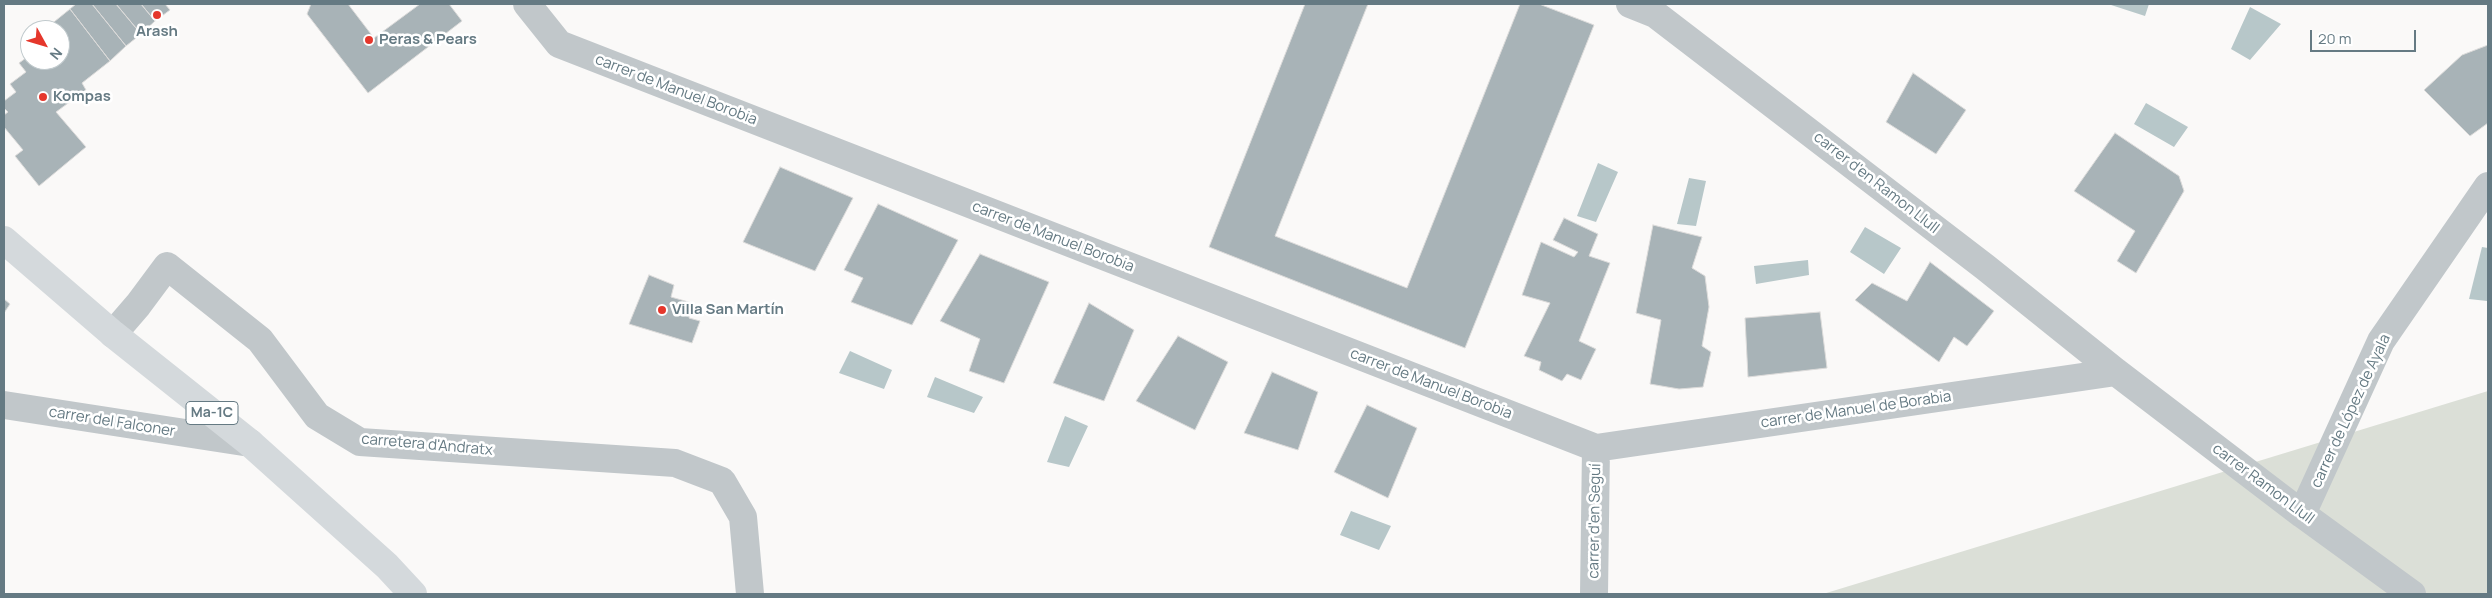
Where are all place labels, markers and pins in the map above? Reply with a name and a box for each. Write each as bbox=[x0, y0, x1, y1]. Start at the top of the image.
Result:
marker: Arash bbox=[151, 9, 163, 21]
place label: Arash bbox=[136, 23, 178, 41]
place label: Peras & Pears bbox=[379, 31, 477, 49]
marker: Peras & Pears bbox=[363, 34, 375, 46]
place label: Kompas bbox=[53, 88, 111, 106]
marker: Kompas bbox=[37, 91, 49, 103]
place label: Villa San Martín bbox=[672, 301, 784, 319]
marker: Villa San Martín bbox=[656, 304, 668, 316]

